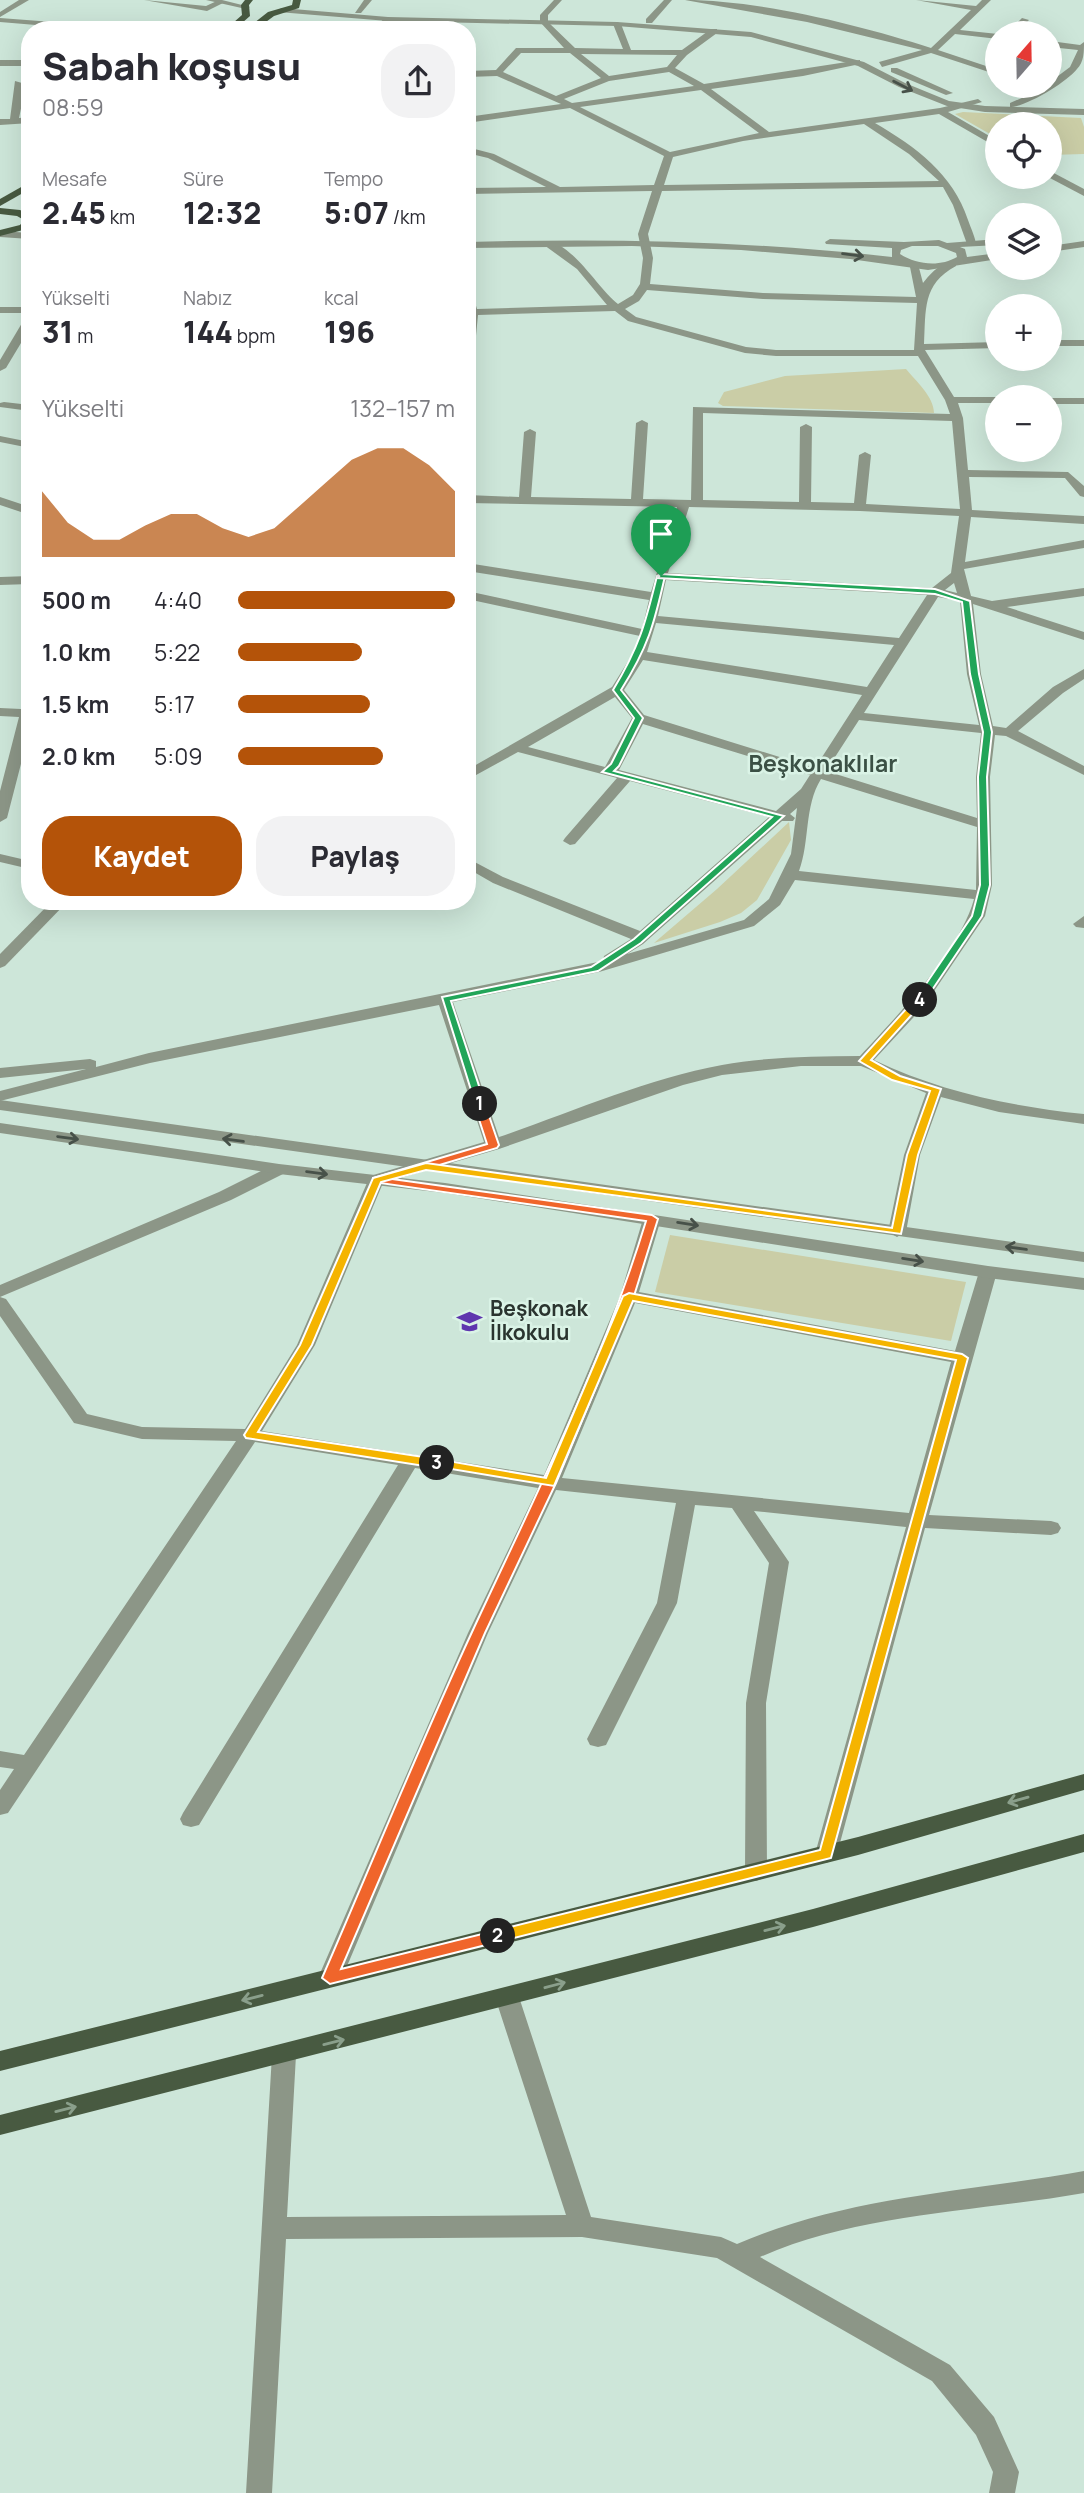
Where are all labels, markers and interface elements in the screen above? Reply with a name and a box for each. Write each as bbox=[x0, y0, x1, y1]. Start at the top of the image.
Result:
north arrow bbox=[985, 21, 1062, 98]
map controls bbox=[985, 21, 1062, 462]
text: Sabah koşusu bbox=[42, 39, 301, 91]
button: share bbox=[381, 44, 455, 118]
one-way arrow bbox=[892, 79, 913, 93]
text: 08:59 bbox=[42, 91, 104, 123]
button: locate bbox=[985, 112, 1062, 189]
text: Mesafe bbox=[42, 166, 107, 192]
text: Süre bbox=[183, 166, 224, 192]
text: Tempo bbox=[324, 166, 383, 192]
text: 2.45 bbox=[42, 192, 106, 233]
text: 12:32 bbox=[183, 192, 261, 233]
text: 5:07 bbox=[324, 192, 389, 233]
button: layers bbox=[985, 203, 1062, 280]
text: km bbox=[106, 204, 135, 230]
text: /km bbox=[389, 204, 426, 230]
one-way arrow bbox=[842, 249, 864, 262]
text: Yükselti bbox=[42, 285, 110, 311]
text: Nabız bbox=[183, 285, 232, 311]
text: kcal bbox=[324, 285, 359, 311]
button: + bbox=[985, 294, 1062, 371]
text: 31 bbox=[42, 311, 73, 352]
text: 144 bbox=[183, 311, 233, 352]
text: 196 bbox=[324, 311, 375, 352]
text: m bbox=[73, 323, 93, 349]
text: bpm bbox=[233, 323, 275, 349]
button: − bbox=[985, 385, 1062, 462]
text: Yükselti bbox=[42, 392, 124, 424]
text: 132–157 m bbox=[350, 392, 455, 424]
pin bbox=[631, 504, 691, 576]
icon: arrive bbox=[642, 515, 680, 553]
text: 500 m bbox=[42, 584, 111, 616]
text: 4:40 bbox=[154, 584, 202, 616]
text: 1.0 km bbox=[42, 636, 111, 668]
text: 5:22 bbox=[154, 636, 200, 668]
text: 1.5 km bbox=[42, 688, 109, 720]
text: 5:17 bbox=[154, 688, 195, 720]
text: 2.0 km bbox=[42, 740, 115, 772]
text: 5:09 bbox=[154, 740, 202, 772]
district label: Beşkonaklılar bbox=[749, 747, 897, 779]
button: Kaydet bbox=[42, 816, 242, 896]
button: Paylaş bbox=[256, 816, 455, 896]
pin: 4 bbox=[902, 982, 937, 1018]
text: 4 bbox=[914, 986, 925, 1012]
pin: 1 bbox=[462, 1086, 498, 1122]
text: 1 bbox=[475, 1090, 484, 1116]
one-way arrow bbox=[56, 1132, 78, 1145]
one-way arrow bbox=[222, 1133, 245, 1146]
one-way arrow bbox=[305, 1167, 328, 1180]
one-way arrow bbox=[676, 1218, 699, 1231]
one-way arrow bbox=[1006, 1242, 1028, 1255]
one-way arrow bbox=[901, 1254, 924, 1267]
place label: Beşkonak İlkokulu bbox=[490, 1294, 589, 1346]
school or university icon: Beşkonak İlkokulu bbox=[456, 1307, 484, 1335]
pin: 3 bbox=[420, 1446, 454, 1480]
text: 3 bbox=[431, 1449, 442, 1475]
one-way arrow bbox=[1008, 1795, 1030, 1808]
pin: 2 bbox=[480, 1918, 516, 1954]
one-way arrow bbox=[763, 1921, 786, 1934]
text: 2 bbox=[492, 1922, 503, 1948]
one-way arrow bbox=[543, 1978, 566, 1991]
one-way arrow bbox=[242, 1992, 264, 2005]
one-way arrow bbox=[323, 2035, 345, 2048]
one-way arrow bbox=[54, 2102, 77, 2115]

